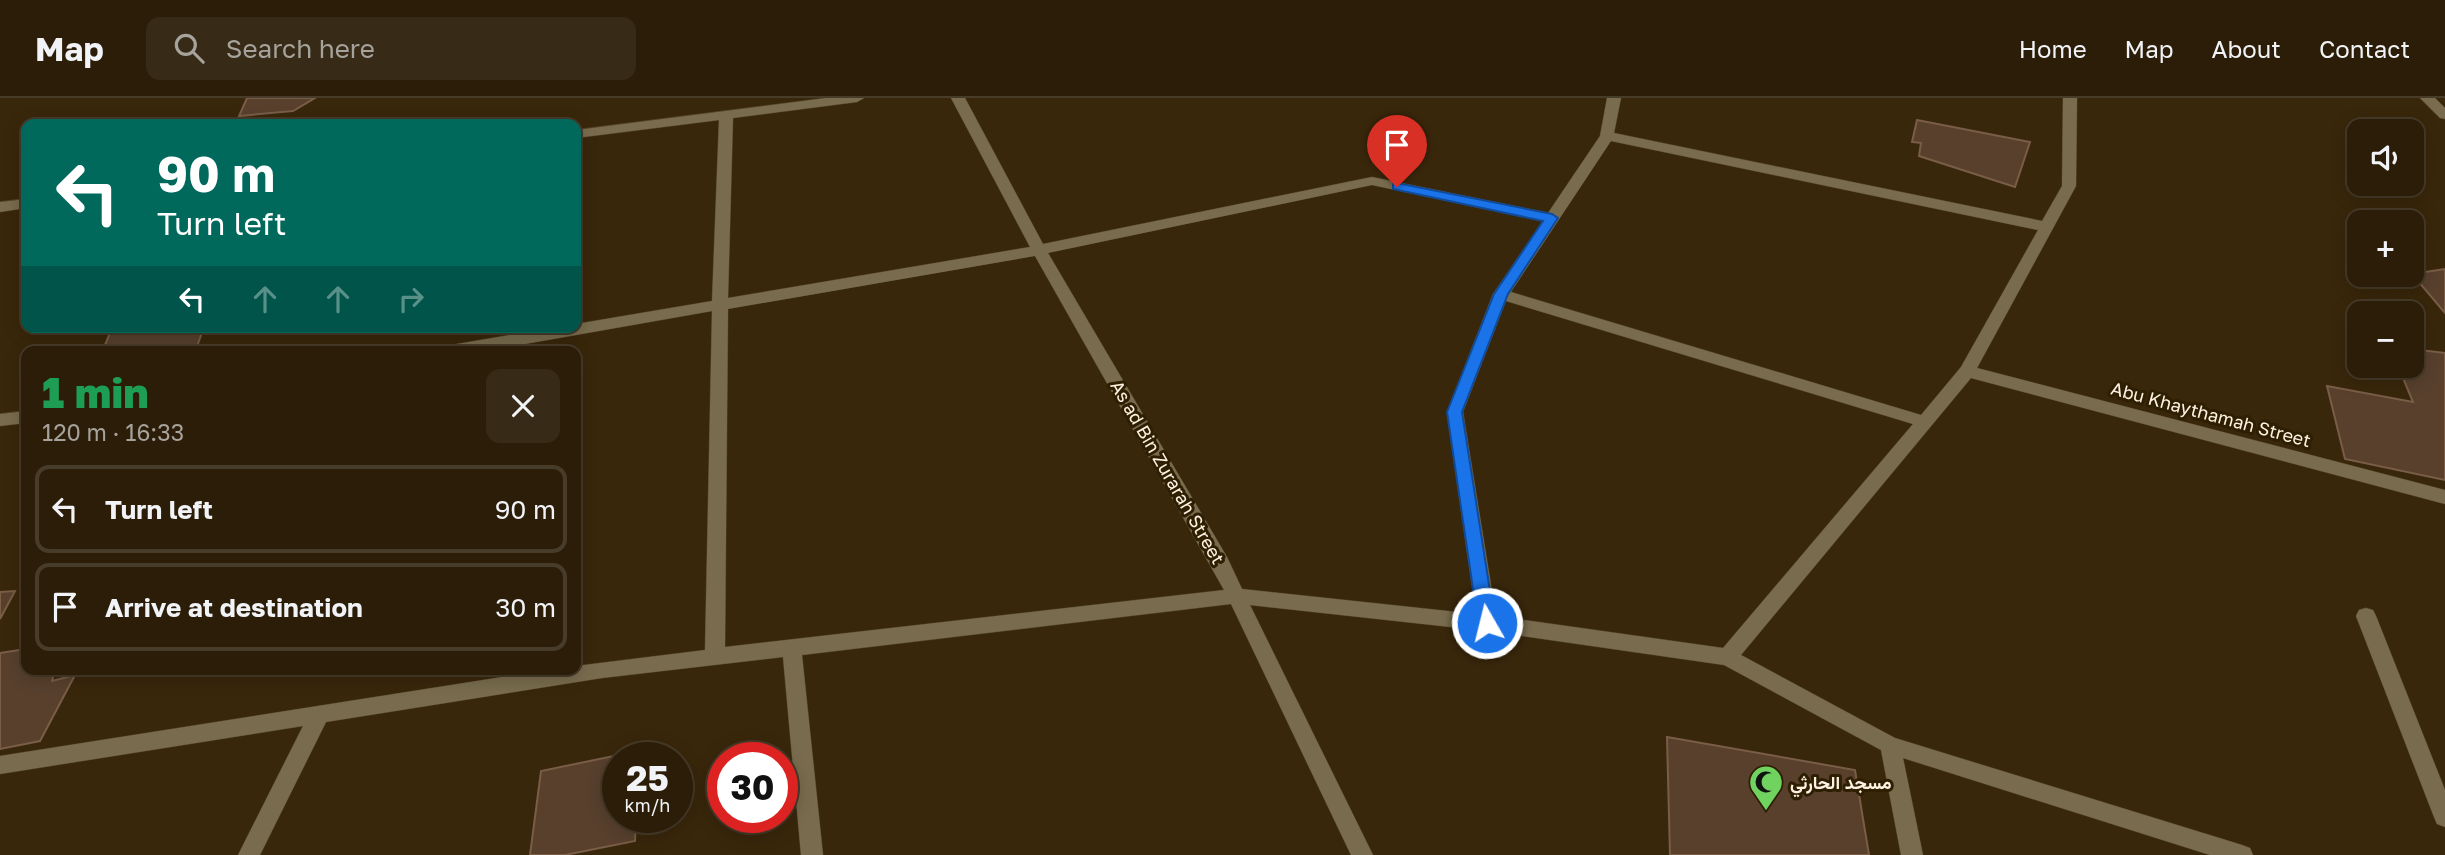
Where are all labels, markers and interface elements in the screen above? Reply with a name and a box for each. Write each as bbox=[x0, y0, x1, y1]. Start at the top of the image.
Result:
search box bbox=[146, 17, 636, 80]
text: Map bbox=[35, 29, 104, 68]
icon: search bbox=[170, 29, 208, 67]
text: Search here bbox=[226, 33, 375, 64]
text: Home bbox=[2019, 34, 2087, 63]
text: Map bbox=[2125, 34, 2174, 63]
text: About bbox=[2212, 34, 2281, 63]
text: Contact bbox=[2319, 34, 2410, 63]
pin bbox=[1367, 115, 1427, 187]
map controls bbox=[2347, 119, 2424, 378]
button: sound bbox=[2347, 119, 2424, 196]
icon: arrive bbox=[1378, 126, 1416, 164]
text: 90 m bbox=[157, 144, 275, 203]
icon: left bbox=[42, 147, 133, 238]
text: Turn left bbox=[157, 204, 286, 242]
button: + bbox=[2347, 210, 2424, 287]
icon: left bbox=[173, 280, 211, 318]
icon: ahead bbox=[246, 280, 284, 318]
icon: ahead bbox=[319, 280, 357, 318]
icon: right bbox=[392, 280, 430, 318]
button: − bbox=[2347, 301, 2424, 378]
text: 1 min bbox=[42, 367, 149, 417]
button: close bbox=[486, 369, 560, 443]
street label: As ad Bin Zurarah Street bbox=[1106, 376, 1230, 568]
street label: Abu Khaythamah Street bbox=[2109, 377, 2313, 451]
text: 120 m · 16:33 bbox=[42, 418, 184, 446]
icon: left bbox=[46, 490, 84, 528]
text: Turn left bbox=[105, 494, 213, 525]
text: 90 m bbox=[495, 494, 556, 525]
position arrow bbox=[1450, 586, 1524, 660]
icon: arrive bbox=[46, 588, 84, 626]
text: Arrive at destination bbox=[105, 592, 363, 623]
text: 30 m bbox=[495, 592, 556, 623]
speed limit sign: 30 bbox=[707, 742, 798, 833]
text: 25 bbox=[626, 757, 669, 799]
mosque icon: مسجد الحارثي bbox=[1747, 763, 1785, 812]
place label: مسجد الحارثي bbox=[1790, 771, 1892, 798]
text: km/h bbox=[625, 794, 670, 816]

